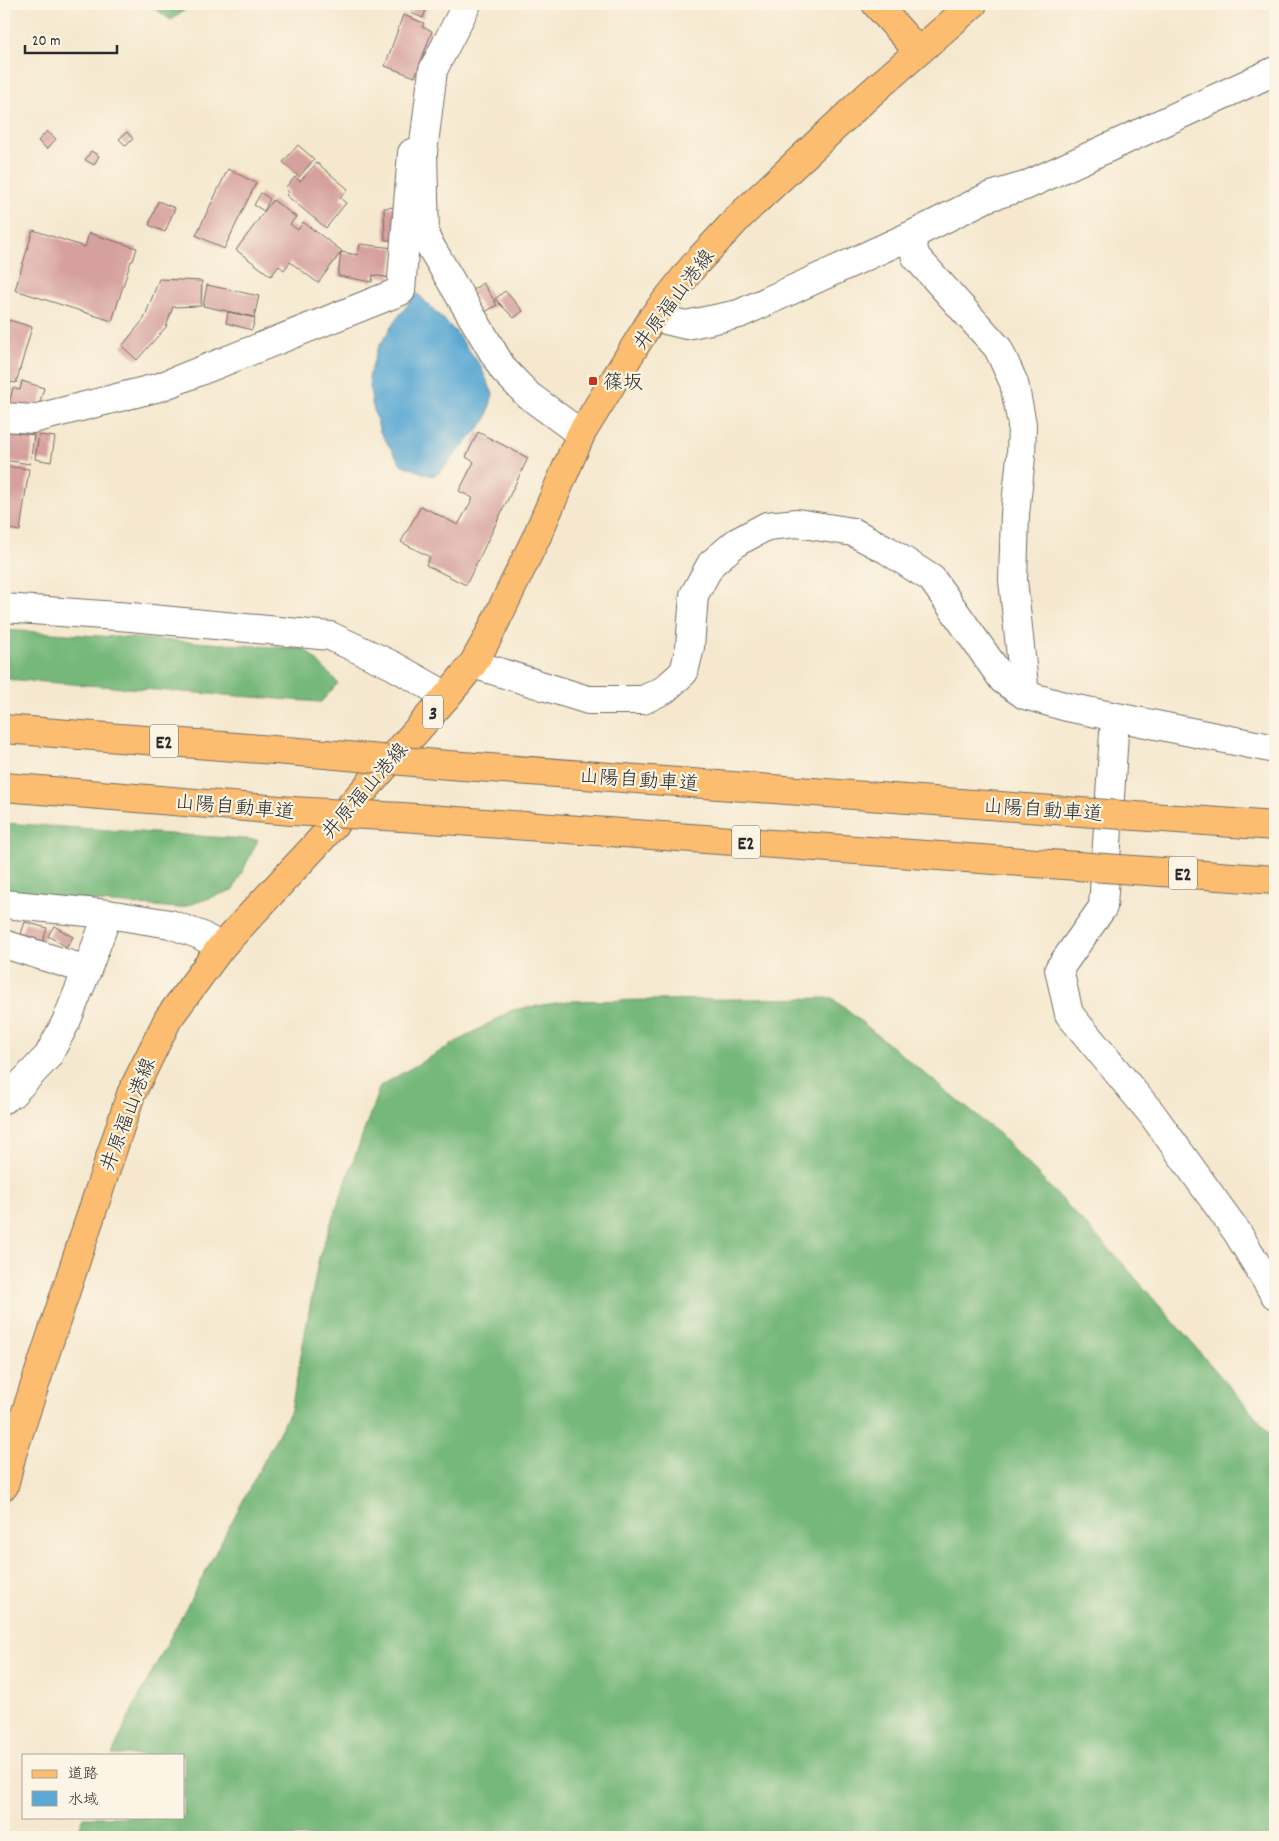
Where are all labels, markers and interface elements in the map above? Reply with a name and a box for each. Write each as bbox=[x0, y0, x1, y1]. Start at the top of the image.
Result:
scale bar bbox=[25, 22, 118, 54]
text: 20 m bbox=[32, 31, 60, 53]
street label: 井原福山港線 bbox=[628, 244, 723, 357]
place label: 篠坂 bbox=[603, 370, 643, 398]
marker: 篠坂 bbox=[587, 375, 599, 387]
road number: 3 bbox=[423, 696, 443, 729]
road number: E2 bbox=[150, 724, 178, 758]
street label: 井原福山港線 bbox=[316, 738, 416, 846]
street label: 山陽自動車道 bbox=[578, 764, 700, 800]
street label: 山陽自動車道 bbox=[174, 790, 296, 828]
street label: 山陽自動車道 bbox=[982, 794, 1104, 830]
road number: E2 bbox=[732, 826, 760, 859]
road number: E2 bbox=[1169, 856, 1197, 890]
street label: 井原福山港線 bbox=[95, 1054, 164, 1176]
legend bbox=[22, 1754, 185, 1818]
text: 道路 bbox=[68, 1764, 98, 1786]
text: 水域 bbox=[68, 1790, 98, 1812]

